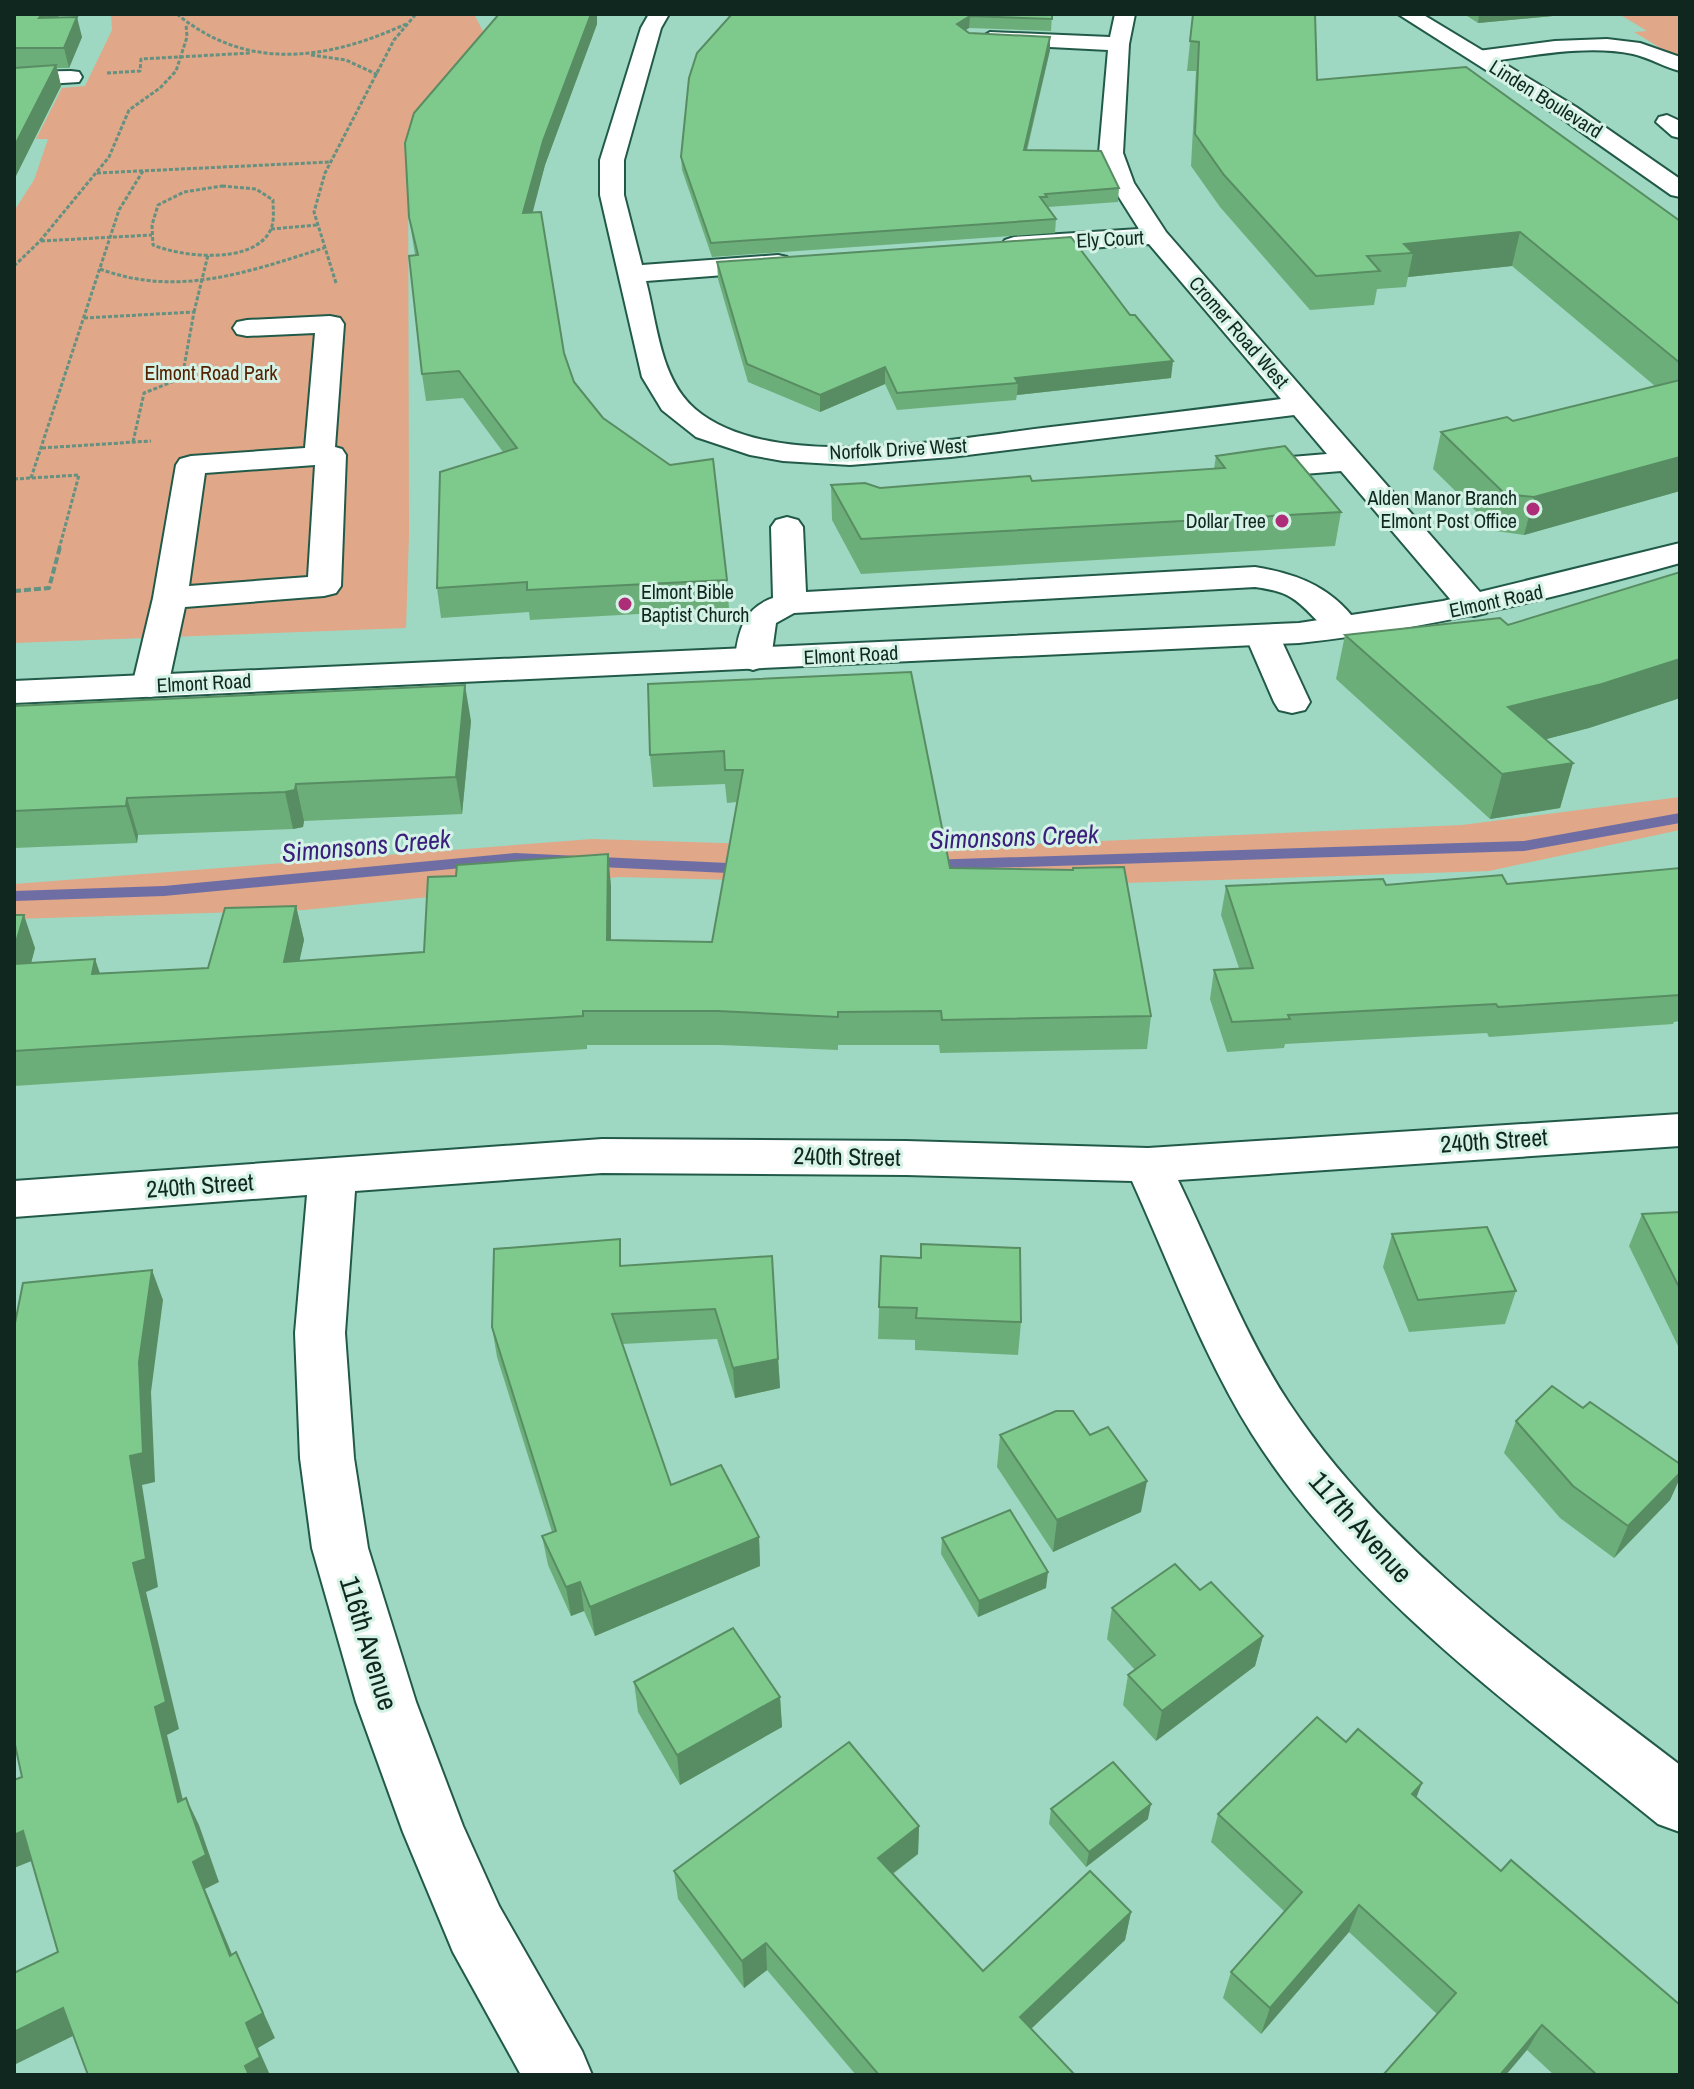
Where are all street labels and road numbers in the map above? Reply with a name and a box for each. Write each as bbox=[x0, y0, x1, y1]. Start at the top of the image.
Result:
street label: Linden Boulevard bbox=[1485, 53, 1608, 144]
street label: Ely Court bbox=[1076, 223, 1145, 254]
street label: Cromer Road West bbox=[1183, 270, 1296, 394]
street label: Norfolk Drive West bbox=[829, 431, 968, 466]
street label: Elmont Road bbox=[1447, 577, 1545, 624]
street label: Elmont Road bbox=[803, 639, 899, 670]
street label: Elmont Road bbox=[156, 667, 252, 698]
street label: 240th Street bbox=[1439, 1120, 1549, 1160]
street label: 240th Street bbox=[793, 1139, 901, 1173]
street label: 240th Street bbox=[145, 1165, 255, 1205]
street label: 117th Avenue bbox=[1301, 1463, 1421, 1591]
street label: 116th Avenue bbox=[331, 1571, 407, 1715]

